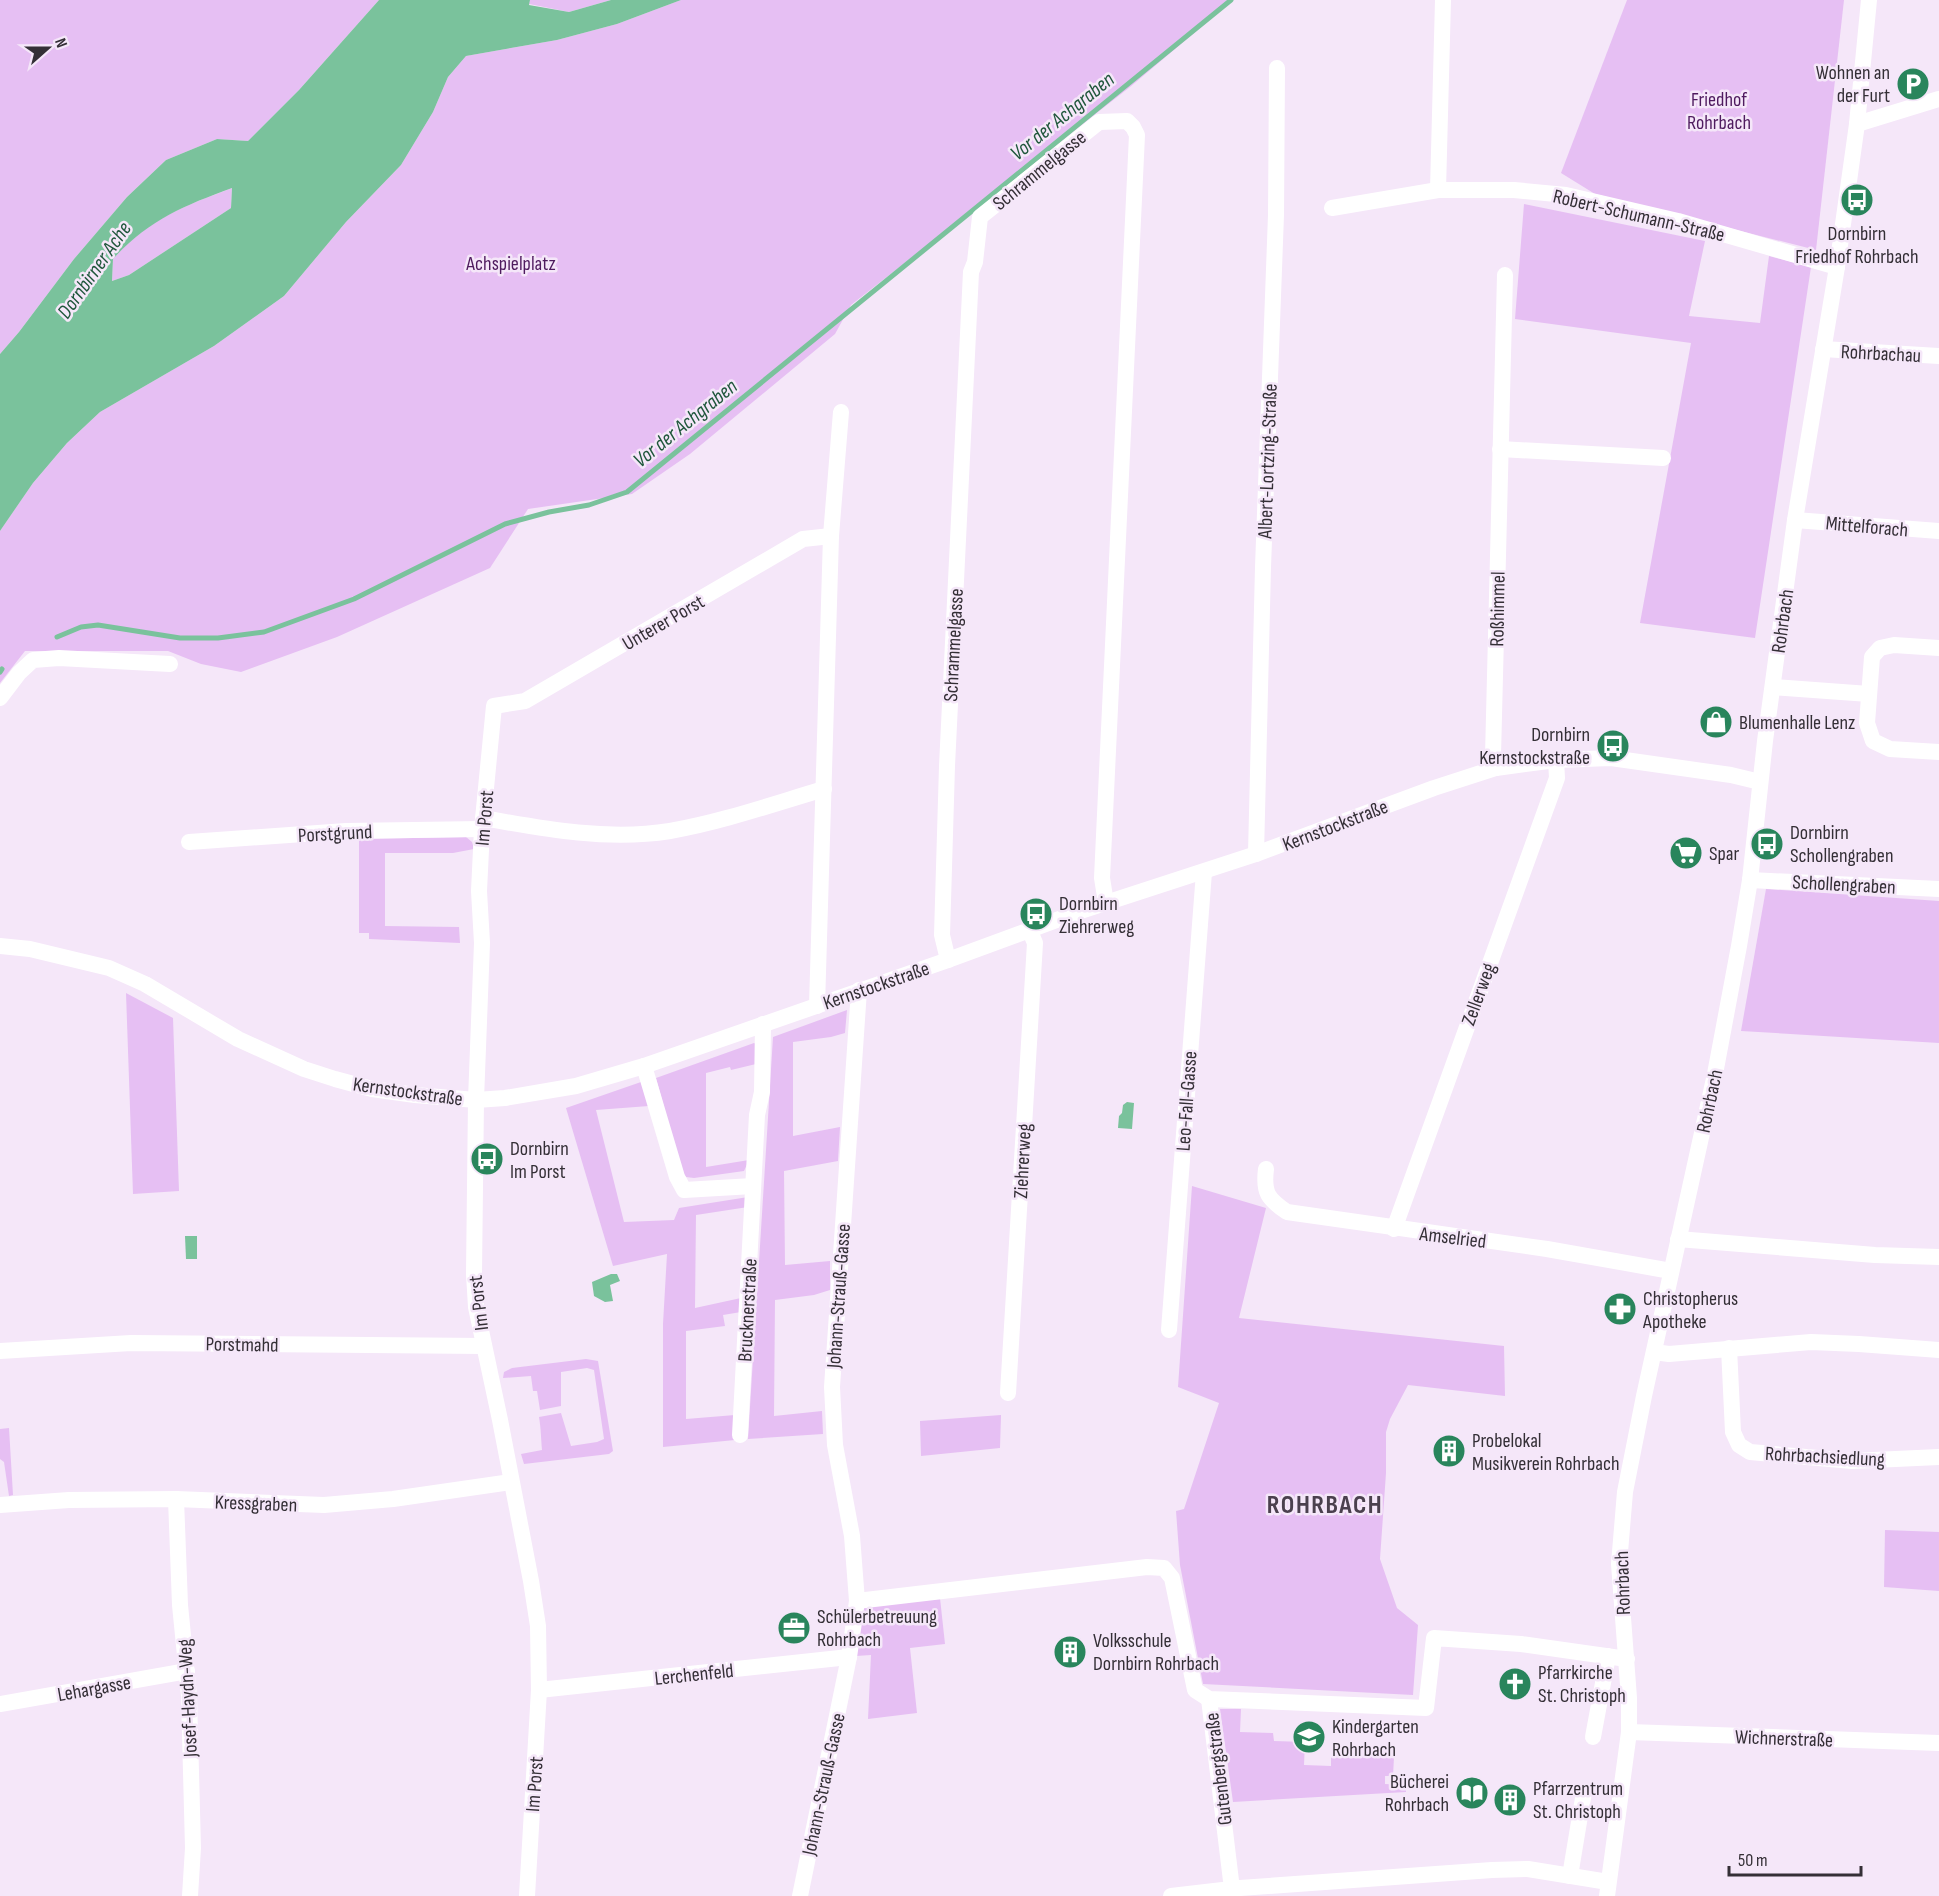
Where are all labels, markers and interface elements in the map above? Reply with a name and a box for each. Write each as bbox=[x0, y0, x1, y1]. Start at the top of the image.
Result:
north arrow bbox=[18, 18, 78, 78]
text: N bbox=[50, 36, 71, 51]
place label: Wohnen an der Furt bbox=[1816, 61, 1890, 108]
parking icon: Wohnen an der Furt bbox=[1895, 66, 1931, 102]
water label: Vor der Achgraben bbox=[1005, 67, 1119, 166]
park label: Friedhof Rohrbach bbox=[1687, 88, 1751, 135]
street label: Schrammelgasse bbox=[988, 126, 1091, 216]
bus stop icon: Dornbirn Friedhof Rohrbach bbox=[1839, 182, 1875, 218]
street label: Robert-Schumann-Straße bbox=[1551, 185, 1727, 247]
water label: Dornbirner Ache bbox=[52, 217, 137, 323]
place label: Dornbirn Friedhof Rohrbach bbox=[1795, 222, 1919, 269]
park label: Achspielplatz bbox=[465, 252, 556, 276]
street label: Rohrbachau bbox=[1840, 340, 1922, 368]
water label: Vor der Achgraben bbox=[628, 374, 742, 473]
street label: Albert-Lortzing-Straße bbox=[1253, 383, 1283, 540]
street label: Mittelforach bbox=[1825, 511, 1909, 543]
street label: Roßhimmel bbox=[1485, 571, 1511, 647]
street label: Schrammelgasse bbox=[939, 588, 969, 702]
street label: Rohrbach bbox=[1767, 588, 1799, 655]
street label: Unterer Porst bbox=[618, 590, 709, 656]
shop icon: Blumenhalle Lenz bbox=[1698, 704, 1734, 740]
place label: Blumenhalle Lenz bbox=[1739, 711, 1855, 735]
place label: Dornbirn Kernstockstraße bbox=[1479, 723, 1590, 770]
bus stop icon: Dornbirn Kernstockstraße bbox=[1595, 728, 1631, 764]
street label: Im Porst bbox=[471, 789, 499, 847]
street label: Kernstockstraße bbox=[1279, 795, 1391, 857]
street label: Porstgrund bbox=[297, 820, 373, 848]
place label: Dornbirn Schollengraben bbox=[1790, 821, 1893, 868]
bus stop icon: Dornbirn Schollengraben bbox=[1749, 826, 1785, 862]
supermarket icon: Spar bbox=[1668, 835, 1704, 871]
place label: Spar bbox=[1709, 842, 1740, 866]
street label: Schollengraben bbox=[1792, 870, 1896, 900]
place label: Dornbirn Ziehrerweg bbox=[1059, 892, 1134, 939]
bus stop icon: Dornbirn Ziehrerweg bbox=[1018, 896, 1054, 932]
street label: Kernstockstraße bbox=[820, 957, 933, 1015]
street label: Zellerweg bbox=[1457, 960, 1501, 1029]
street label: Leo-Fall-Gasse bbox=[1172, 1050, 1202, 1152]
street label: Rohrbach bbox=[1692, 1067, 1728, 1135]
street label: Kernstockstraße bbox=[351, 1072, 464, 1112]
street label: Ziehrerweg bbox=[1009, 1123, 1037, 1199]
place label: Dornbirn Im Porst bbox=[510, 1137, 569, 1184]
bus stop icon: Dornbirn Im Porst bbox=[469, 1141, 505, 1177]
street label: Amselried bbox=[1417, 1222, 1487, 1254]
street label: Johann-Strauß-Gasse bbox=[822, 1223, 856, 1370]
street label: Brucknerstraße bbox=[733, 1258, 763, 1362]
street label: Im Porst bbox=[464, 1274, 494, 1332]
place label: Christopherus Apotheke bbox=[1642, 1287, 1738, 1334]
pharmacy icon: Christopherus Apotheke bbox=[1602, 1291, 1638, 1327]
street label: Porstmahd bbox=[205, 1332, 279, 1358]
place label: Probelokal Musikverein Rohrbach bbox=[1472, 1429, 1619, 1476]
building icon: Probelokal Musikverein Rohrbach bbox=[1431, 1433, 1467, 1469]
street label: Rohrbachsiedlung bbox=[1764, 1442, 1886, 1472]
district label: ROHRBACH bbox=[1267, 1490, 1383, 1521]
street label: Kressgraben bbox=[214, 1491, 298, 1517]
street label: Rohrbach bbox=[1610, 1550, 1636, 1615]
place label: Schülerbetreuung Rohrbach bbox=[817, 1605, 937, 1652]
office icon: Schülerbetreuung Rohrbach bbox=[776, 1610, 812, 1646]
place label: Volksschule Dornbirn Rohrbach bbox=[1093, 1629, 1219, 1676]
building icon: Volksschule Dornbirn Rohrbach bbox=[1052, 1634, 1088, 1670]
street label: Josef-Haydn-Weg bbox=[173, 1638, 203, 1759]
street label: Lerchenfeld bbox=[653, 1659, 735, 1691]
place label: Pfarrkirche St. Christoph bbox=[1538, 1661, 1626, 1708]
church icon: Pfarrkirche St. Christoph bbox=[1497, 1666, 1533, 1702]
street label: Lehargasse bbox=[56, 1671, 133, 1707]
street label: Johann-Strauß-Gasse bbox=[797, 1711, 851, 1858]
street label: Gutenbergstraße bbox=[1200, 1711, 1238, 1827]
place label: Kindergarten Rohrbach bbox=[1332, 1715, 1419, 1762]
school or university icon: Kindergarten Rohrbach bbox=[1291, 1719, 1327, 1755]
street label: Wichnerstraße bbox=[1734, 1725, 1833, 1753]
street label: Im Porst bbox=[521, 1756, 549, 1813]
place label: Bücherei Rohrbach bbox=[1385, 1770, 1449, 1817]
library icon: Bücherei Rohrbach bbox=[1454, 1775, 1490, 1811]
place label: Pfarrzentrum St. Christoph bbox=[1533, 1777, 1623, 1824]
building icon: Pfarrzentrum St. Christoph bbox=[1492, 1782, 1528, 1818]
scale bar bbox=[1729, 1839, 1861, 1877]
text: 50 m bbox=[1738, 1850, 1768, 1871]

